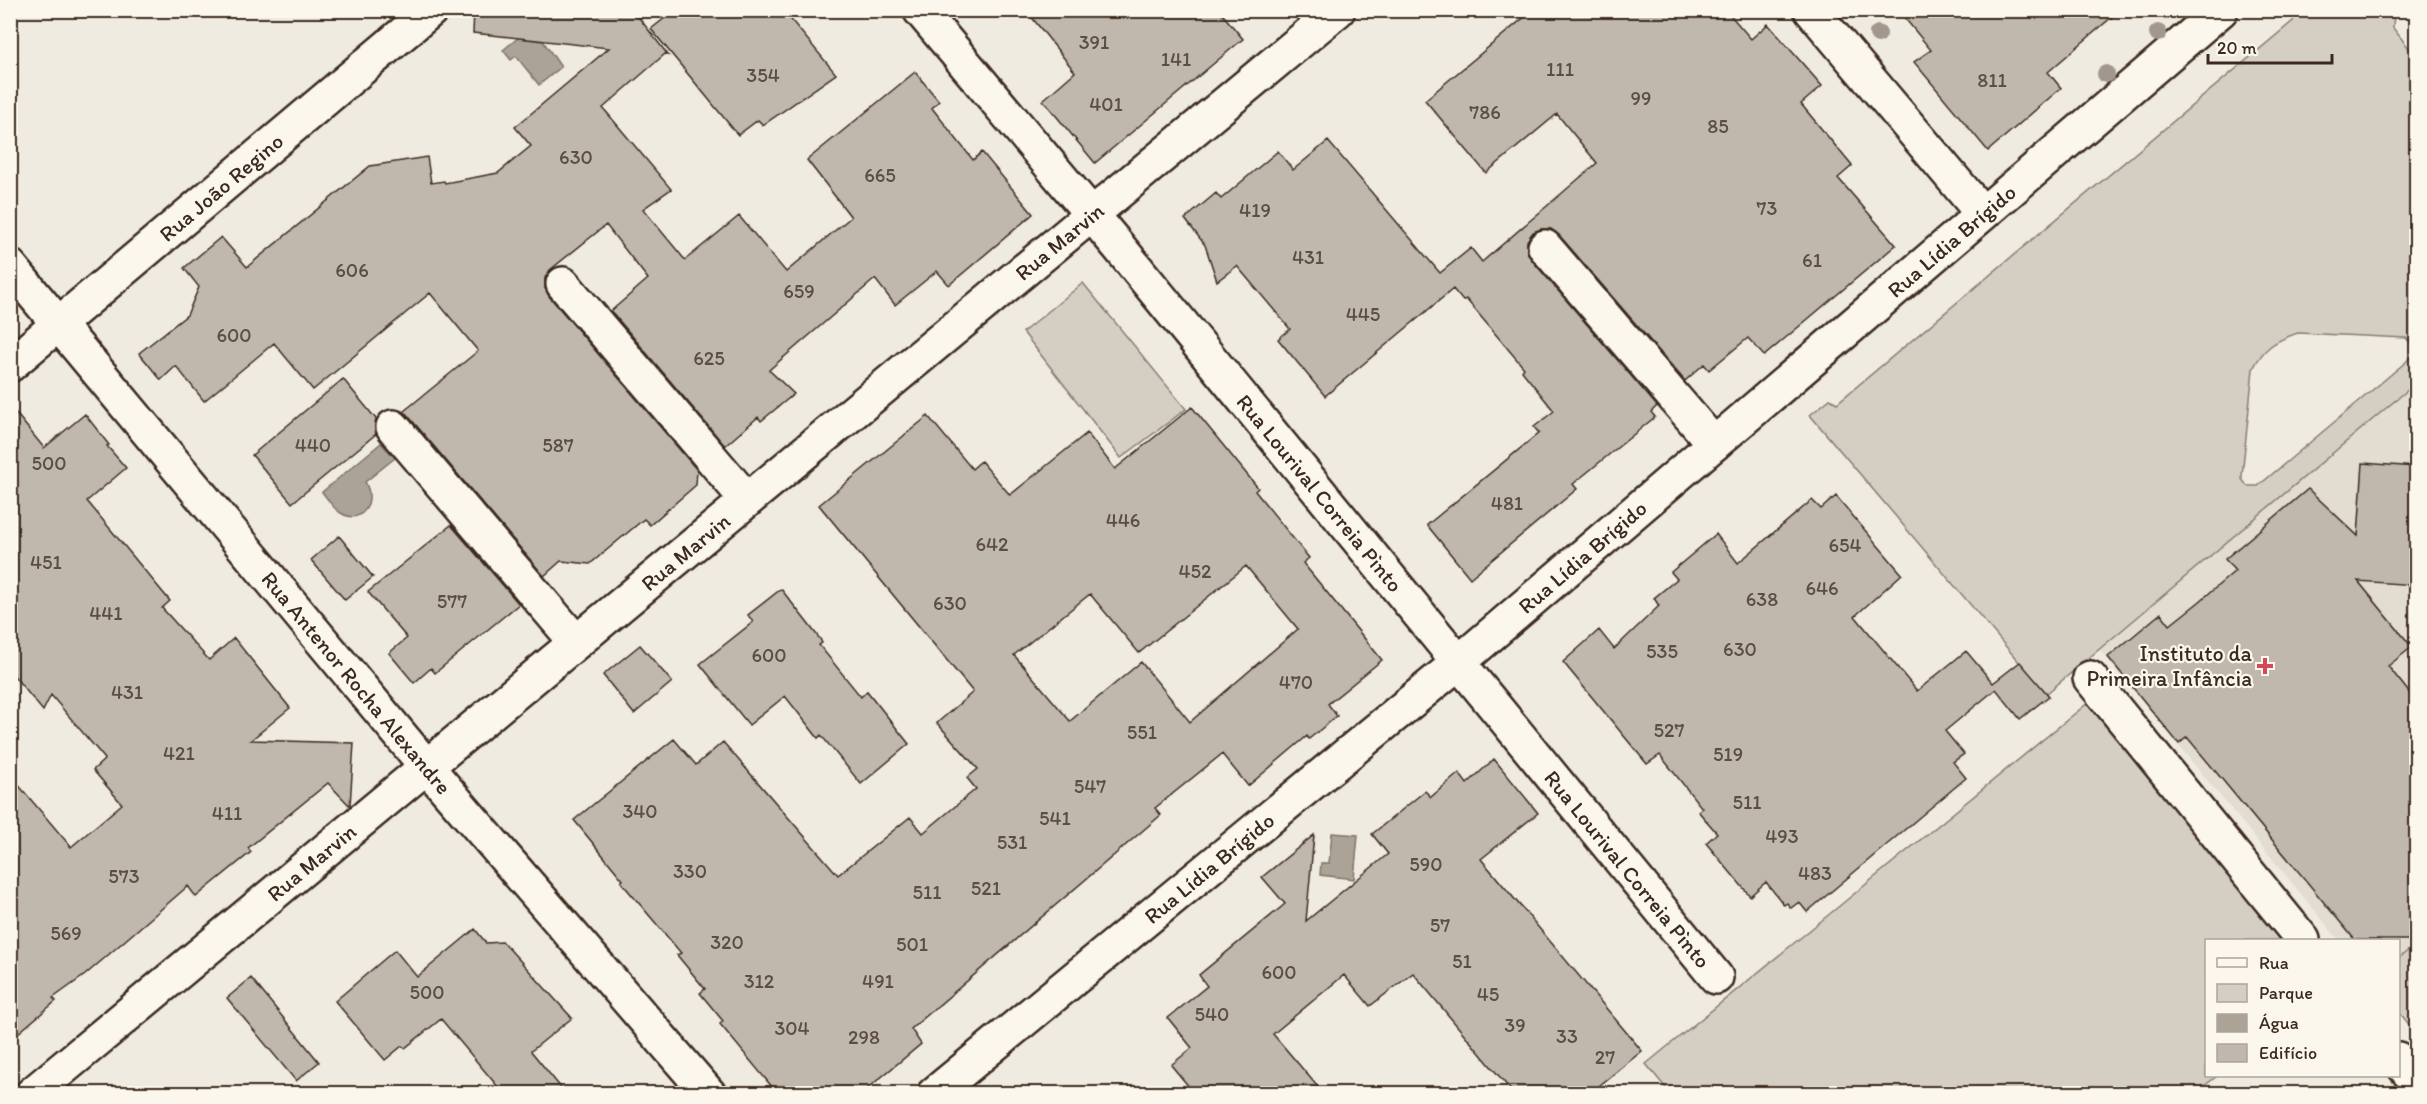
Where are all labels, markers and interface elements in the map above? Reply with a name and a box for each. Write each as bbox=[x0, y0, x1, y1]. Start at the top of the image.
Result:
scale bar bbox=[2208, 27, 2332, 65]
house number: 391 bbox=[1079, 30, 1109, 54]
text: 20 m bbox=[2217, 37, 2257, 59]
house number: 141 bbox=[1161, 47, 1191, 71]
house number: 111 bbox=[1546, 57, 1574, 81]
house number: 354 bbox=[746, 63, 780, 87]
house number: 811 bbox=[1977, 68, 2007, 92]
house number: 99 bbox=[1631, 86, 1651, 110]
house number: 401 bbox=[1089, 92, 1123, 116]
house number: 786 bbox=[1469, 100, 1501, 124]
house number: 85 bbox=[1707, 114, 1729, 138]
street label: Rua João Regino bbox=[153, 127, 289, 247]
house number: 630 bbox=[559, 145, 593, 169]
house number: 665 bbox=[864, 163, 896, 187]
street label: Rua Lídia Brígido bbox=[1882, 178, 2021, 303]
street label: Rua Marvin bbox=[1009, 196, 1110, 286]
house number: 73 bbox=[1757, 196, 1778, 220]
house number: 419 bbox=[1239, 198, 1271, 222]
house number: 431 bbox=[1292, 245, 1324, 269]
house number: 61 bbox=[1802, 248, 1822, 272]
house number: 606 bbox=[335, 258, 369, 282]
house number: 659 bbox=[783, 279, 815, 303]
house number: 445 bbox=[1346, 302, 1380, 326]
house number: 600 bbox=[216, 323, 252, 347]
house number: 625 bbox=[693, 346, 725, 370]
street label: Rua Lourival Correia Pìnto bbox=[1231, 388, 1409, 597]
house number: 440 bbox=[295, 433, 331, 457]
house number: 587 bbox=[542, 433, 574, 457]
house number: 500 bbox=[31, 451, 67, 475]
house number: 481 bbox=[1491, 491, 1523, 515]
street label: Rua Lídia Brígido bbox=[1512, 494, 1652, 619]
street label: Rua Marvin bbox=[635, 507, 736, 596]
house number: 446 bbox=[1106, 508, 1140, 532]
house number: 642 bbox=[975, 532, 1009, 556]
house number: 654 bbox=[1828, 533, 1862, 557]
house number: 451 bbox=[30, 550, 62, 574]
house number: 452 bbox=[1178, 559, 1212, 583]
street label: Rua Antenor Rocha Alexandre bbox=[256, 566, 458, 800]
house number: 646 bbox=[1805, 576, 1839, 600]
house number: 638 bbox=[1746, 587, 1778, 611]
house number: 577 bbox=[437, 589, 467, 613]
house number: 630 bbox=[933, 591, 967, 615]
house number: 441 bbox=[89, 601, 123, 625]
house number: 630 bbox=[1723, 637, 1757, 661]
house number: 535 bbox=[1646, 639, 1678, 663]
place label: Instituto da Primeira Infância bbox=[2087, 640, 2253, 692]
house number: 600 bbox=[751, 643, 787, 667]
marker: Instituto da Primeira Infância bbox=[2256, 657, 2274, 675]
house number: 470 bbox=[1279, 670, 1313, 694]
house number: 431 bbox=[111, 680, 143, 704]
house number: 527 bbox=[1654, 718, 1685, 742]
house number: 551 bbox=[1127, 720, 1157, 744]
house number: 421 bbox=[163, 741, 195, 765]
house number: 519 bbox=[1713, 742, 1743, 766]
street label: Rua Lourival Correia Pìnto bbox=[1539, 765, 1717, 974]
house number: 547 bbox=[1074, 774, 1106, 798]
house number: 511 bbox=[1732, 790, 1762, 814]
house number: 340 bbox=[622, 799, 658, 823]
house number: 411 bbox=[212, 801, 242, 825]
house number: 541 bbox=[1039, 806, 1071, 830]
street label: Rua Lídia Brígido bbox=[1138, 806, 1280, 929]
street label: Rua Marvin bbox=[261, 817, 362, 907]
house number: 493 bbox=[1765, 824, 1799, 848]
house number: 531 bbox=[997, 830, 1027, 854]
house number: 590 bbox=[1409, 852, 1443, 876]
house number: 330 bbox=[673, 859, 707, 883]
house number: 483 bbox=[1798, 861, 1832, 885]
house number: 573 bbox=[108, 864, 140, 888]
house number: 521 bbox=[971, 876, 1001, 900]
house number: 511 bbox=[912, 880, 942, 904]
house number: 57 bbox=[1430, 913, 1450, 937]
house number: 569 bbox=[50, 921, 82, 945]
house number: 320 bbox=[710, 930, 744, 954]
house number: 501 bbox=[896, 932, 928, 956]
legend bbox=[2205, 939, 2400, 1077]
house number: 51 bbox=[1452, 949, 1472, 973]
text: Rua bbox=[2259, 952, 2289, 974]
house number: 600 bbox=[1261, 960, 1297, 984]
house number: 312 bbox=[744, 969, 775, 993]
house number: 491 bbox=[862, 969, 894, 993]
house number: 500 bbox=[409, 980, 445, 1004]
house number: 45 bbox=[1477, 982, 1499, 1006]
text: Parque bbox=[2259, 982, 2313, 1004]
house number: 540 bbox=[1195, 1002, 1229, 1026]
text: Água bbox=[2259, 1012, 2299, 1034]
house number: 39 bbox=[1504, 1013, 1526, 1037]
house number: 304 bbox=[774, 1016, 810, 1040]
house number: 33 bbox=[1556, 1024, 1578, 1048]
house number: 298 bbox=[848, 1025, 880, 1049]
text: Edifício bbox=[2259, 1042, 2317, 1064]
house number: 27 bbox=[1595, 1045, 1615, 1069]

